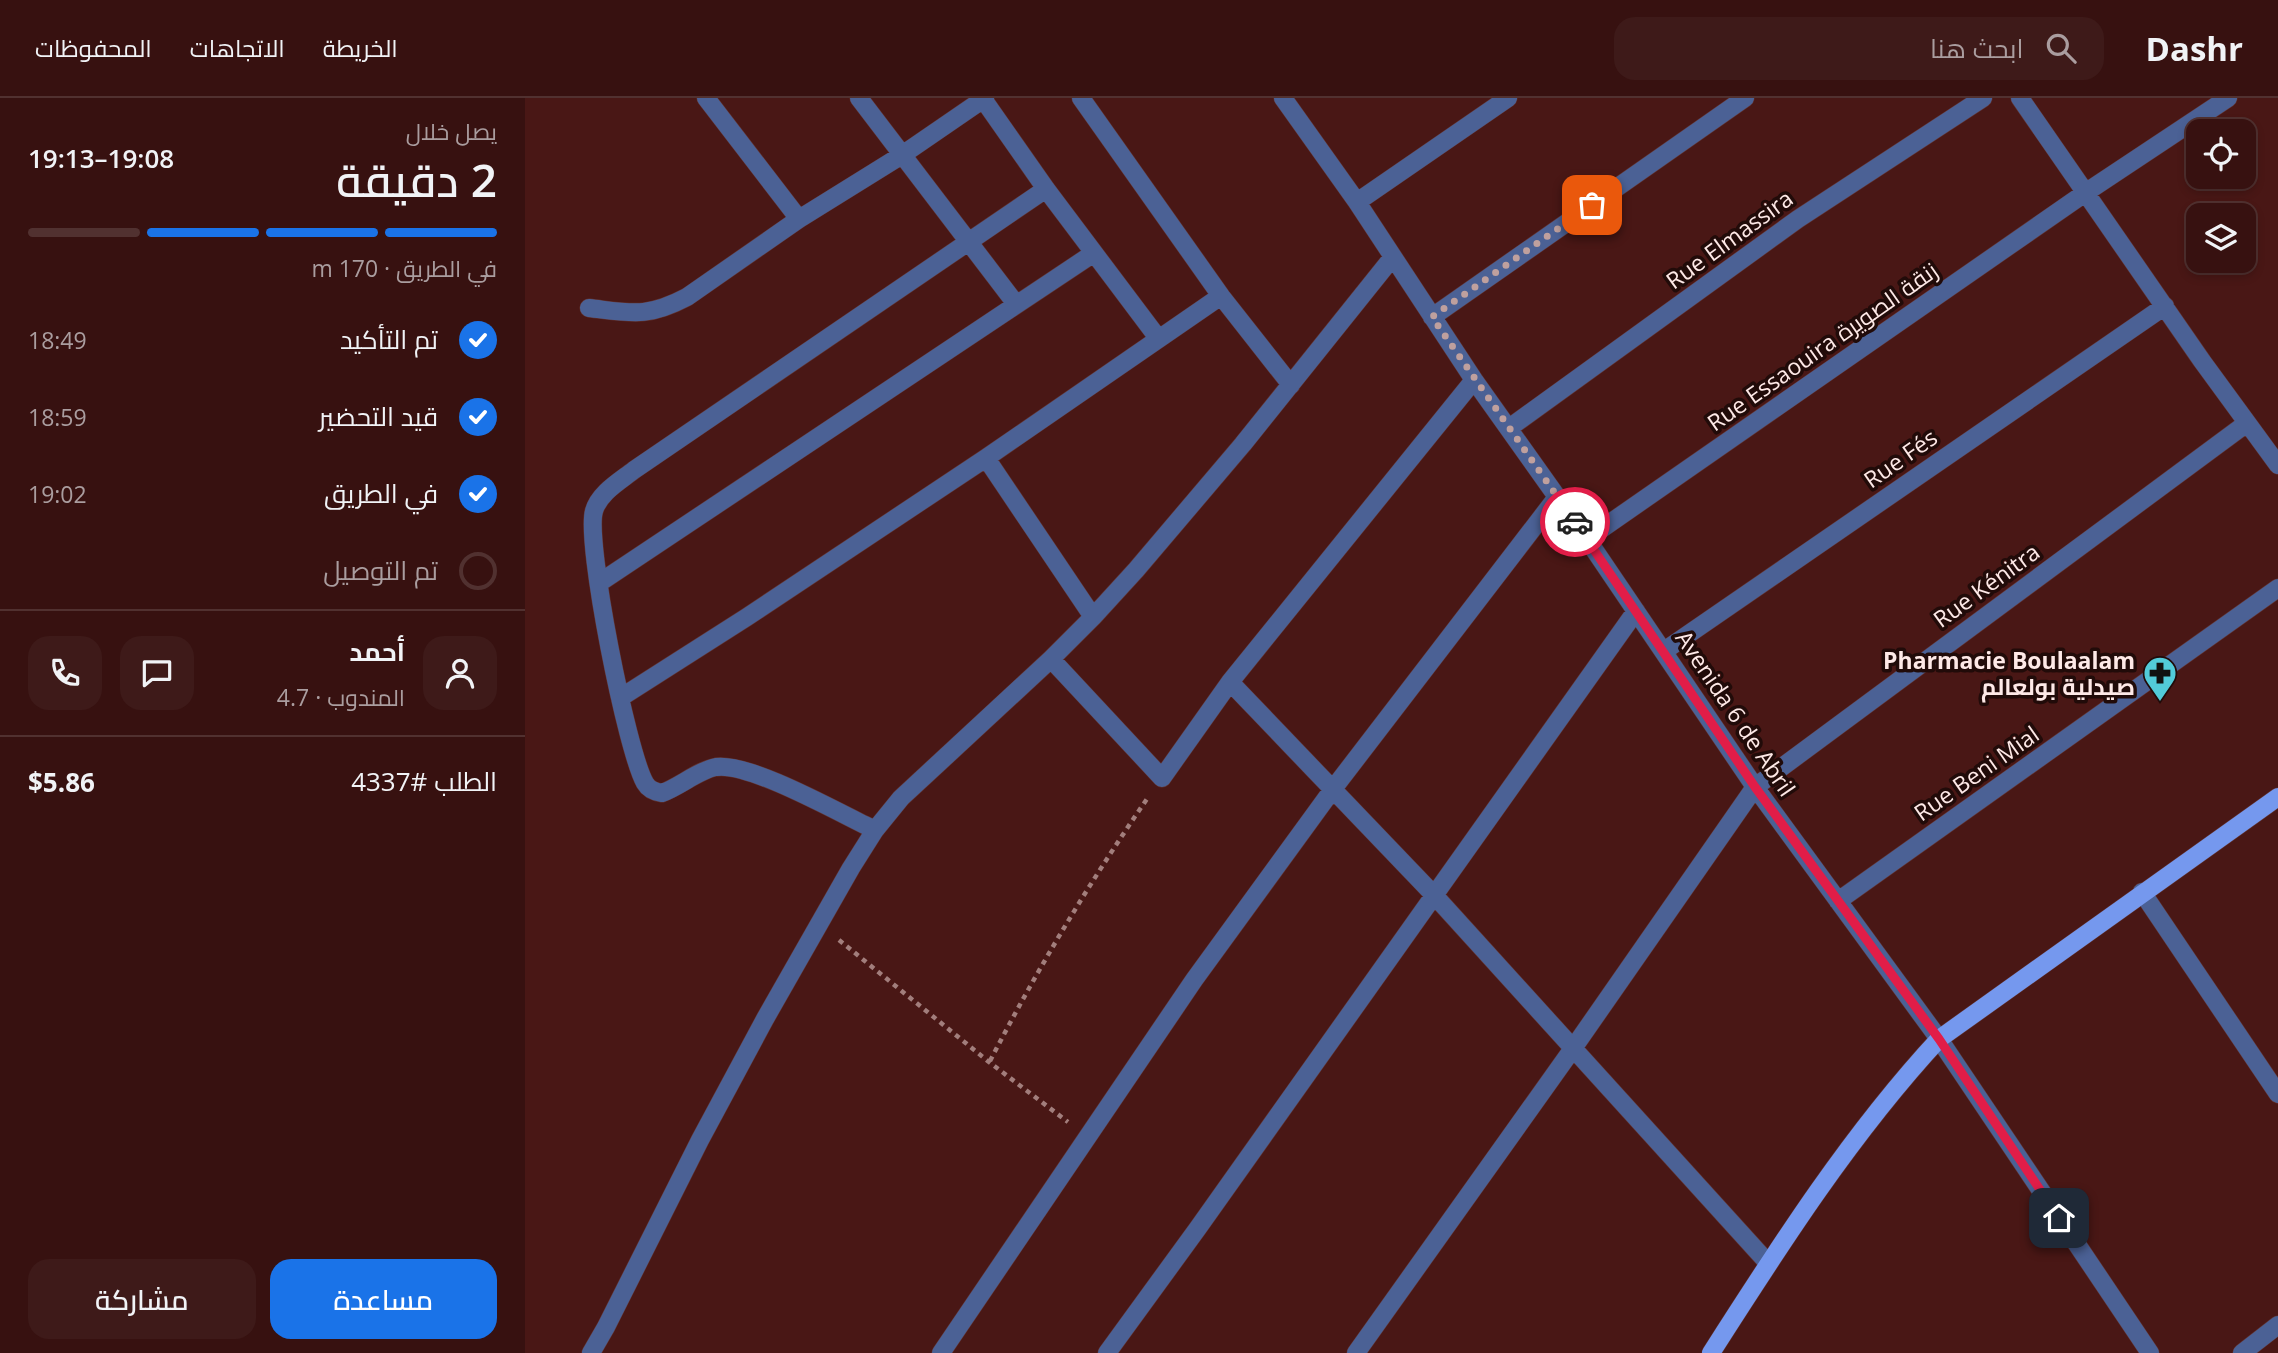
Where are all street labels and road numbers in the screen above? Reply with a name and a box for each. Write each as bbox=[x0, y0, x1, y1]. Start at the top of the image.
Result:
street label: Rue Elmassira bbox=[1659, 182, 1799, 296]
street label: Rue Essaouira زنقة الصويرة bbox=[1700, 254, 1944, 438]
street label: Rue Fés bbox=[1857, 421, 1943, 495]
street label: Rue Kénitra bbox=[1926, 535, 2046, 635]
street label: Avenida 6 de Abril bbox=[1669, 624, 1803, 802]
street label: Rue Beni Mial bbox=[1907, 718, 2045, 828]

